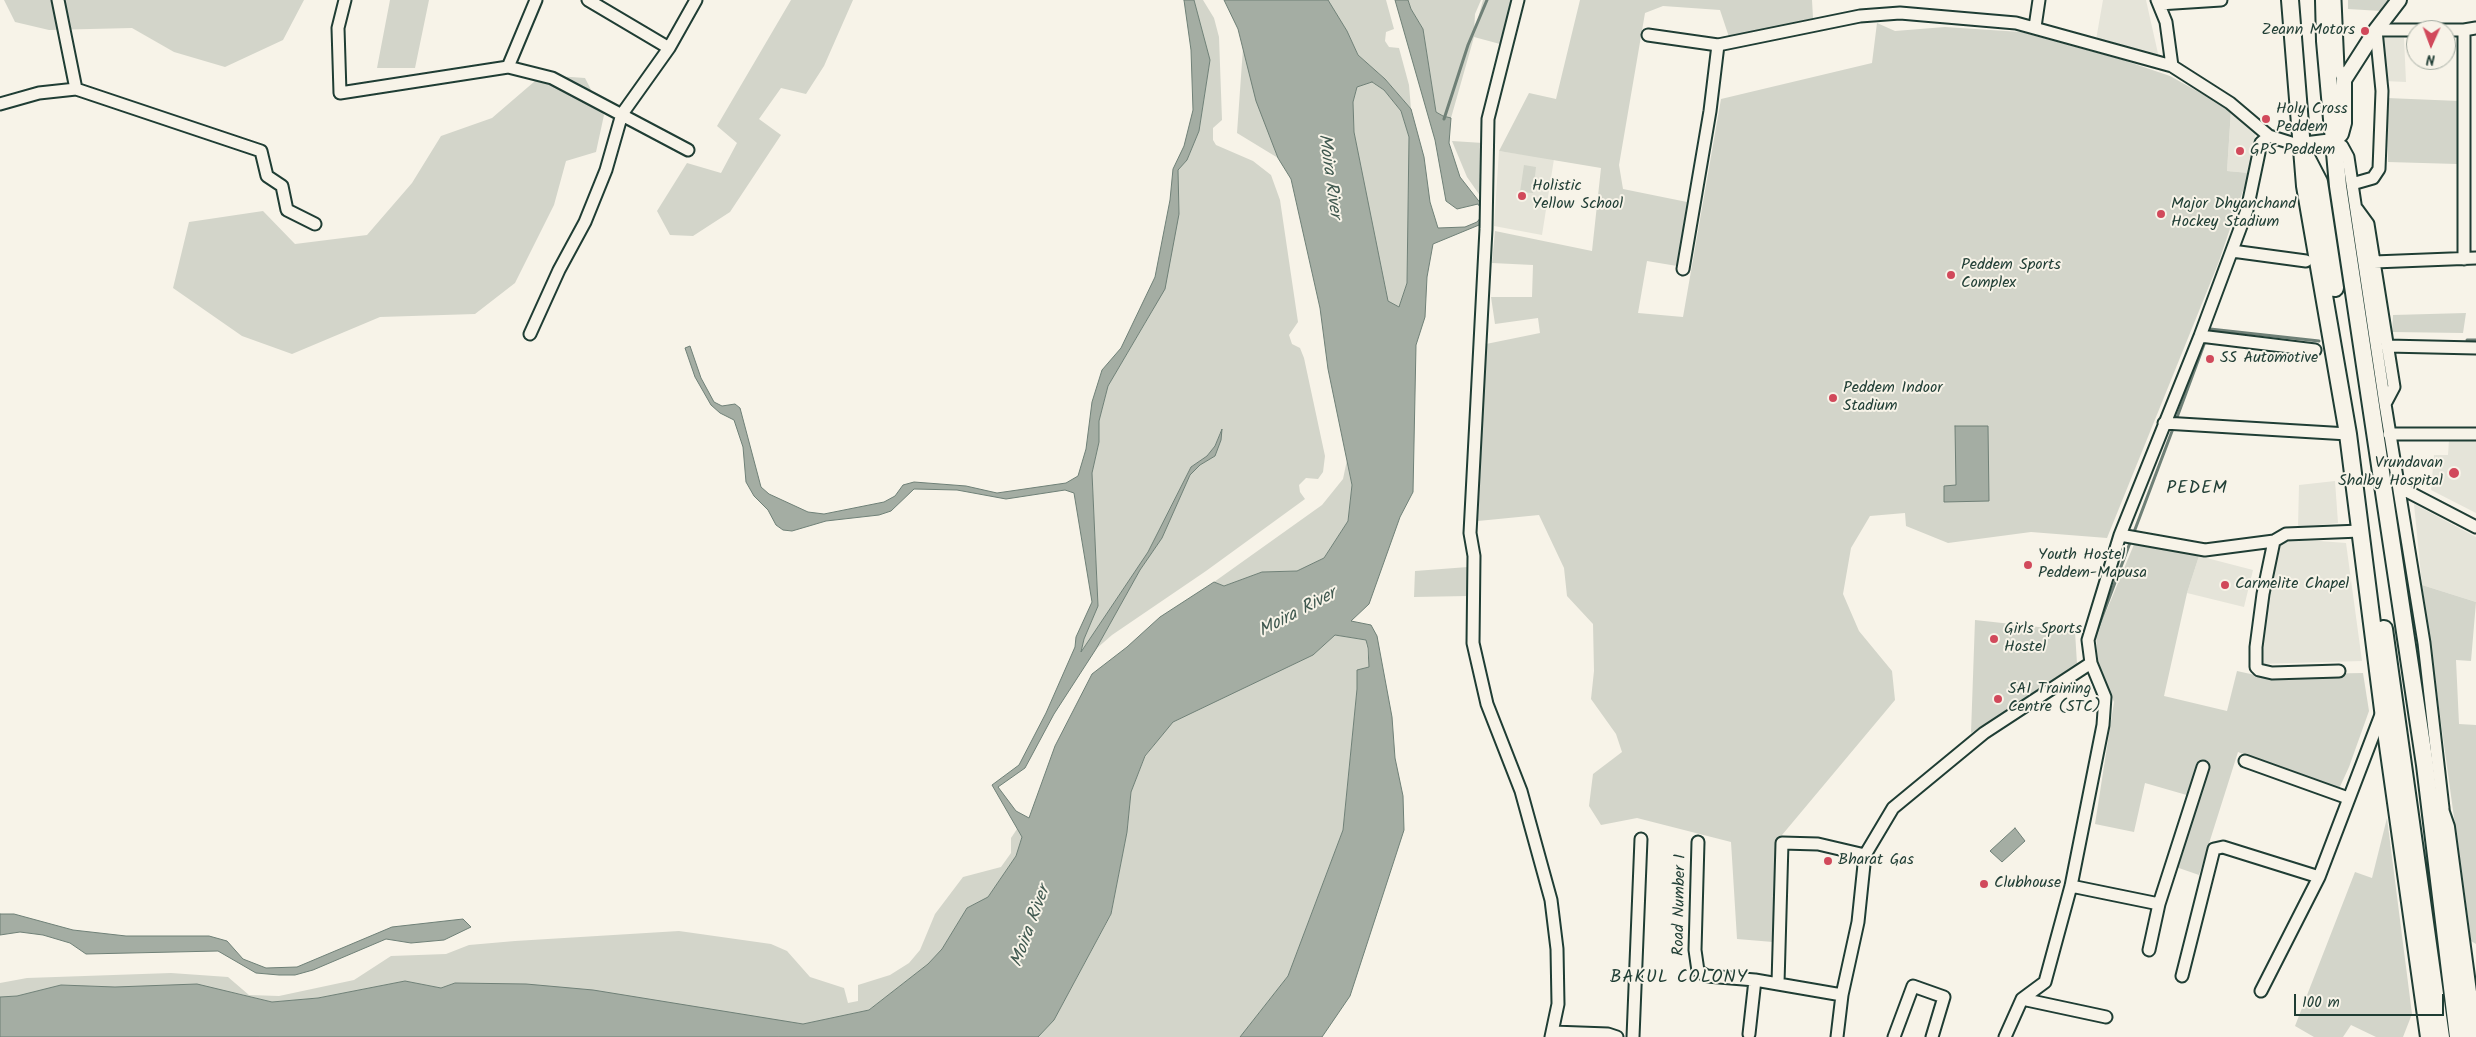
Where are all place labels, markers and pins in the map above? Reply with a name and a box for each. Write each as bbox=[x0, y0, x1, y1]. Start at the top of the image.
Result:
place label: Zeann Motors bbox=[2261, 21, 2355, 41]
marker: Zeann Motors bbox=[2359, 25, 2371, 37]
place label: Holy Cross Peddem bbox=[2276, 100, 2348, 138]
marker: Holy Cross Peddem bbox=[2260, 113, 2272, 125]
place label: GPS Peddem bbox=[2250, 141, 2335, 161]
marker: GPS Peddem bbox=[2234, 145, 2246, 157]
place label: Holistic Yellow School bbox=[1532, 177, 1623, 215]
marker: Holistic Yellow School bbox=[1516, 190, 1528, 202]
place label: Major Dhyanchand Hockey Stadium bbox=[2171, 195, 2296, 233]
marker: Major Dhyanchand Hockey Stadium bbox=[2155, 208, 2167, 220]
place label: Peddem Sports Complex bbox=[1961, 256, 2061, 294]
marker: Peddem Sports Complex bbox=[1945, 269, 1957, 281]
place label: SS Automotive bbox=[2220, 349, 2318, 369]
marker: SS Automotive bbox=[2204, 353, 2216, 365]
place label: Peddem Indoor Stadium bbox=[1843, 379, 1942, 417]
marker: Peddem Indoor Stadium bbox=[1827, 392, 1839, 404]
place label: Vrundavan Shalby Hospital bbox=[2338, 454, 2443, 492]
marker: Vrundavan Shalby Hospital bbox=[2447, 466, 2461, 480]
place label: Youth Hostel Peddem-Mapusa bbox=[2038, 546, 2147, 584]
marker: Youth Hostel Peddem-Mapusa bbox=[2022, 559, 2034, 571]
place label: Carmelite Chapel bbox=[2235, 575, 2349, 595]
marker: Carmelite Chapel bbox=[2219, 579, 2231, 591]
place label: Girls Sports Hostel bbox=[2004, 620, 2082, 658]
marker: Girls Sports Hostel bbox=[1988, 633, 2000, 645]
place label: SAI Training Centre (STC) bbox=[2008, 680, 2101, 718]
marker: SAI Training Centre (STC) bbox=[1992, 693, 2004, 705]
place label: Bharat Gas bbox=[1838, 851, 1914, 871]
marker: Bharat Gas bbox=[1822, 855, 1834, 867]
place label: Clubhouse bbox=[1994, 874, 2061, 894]
marker: Clubhouse bbox=[1978, 878, 1990, 890]

